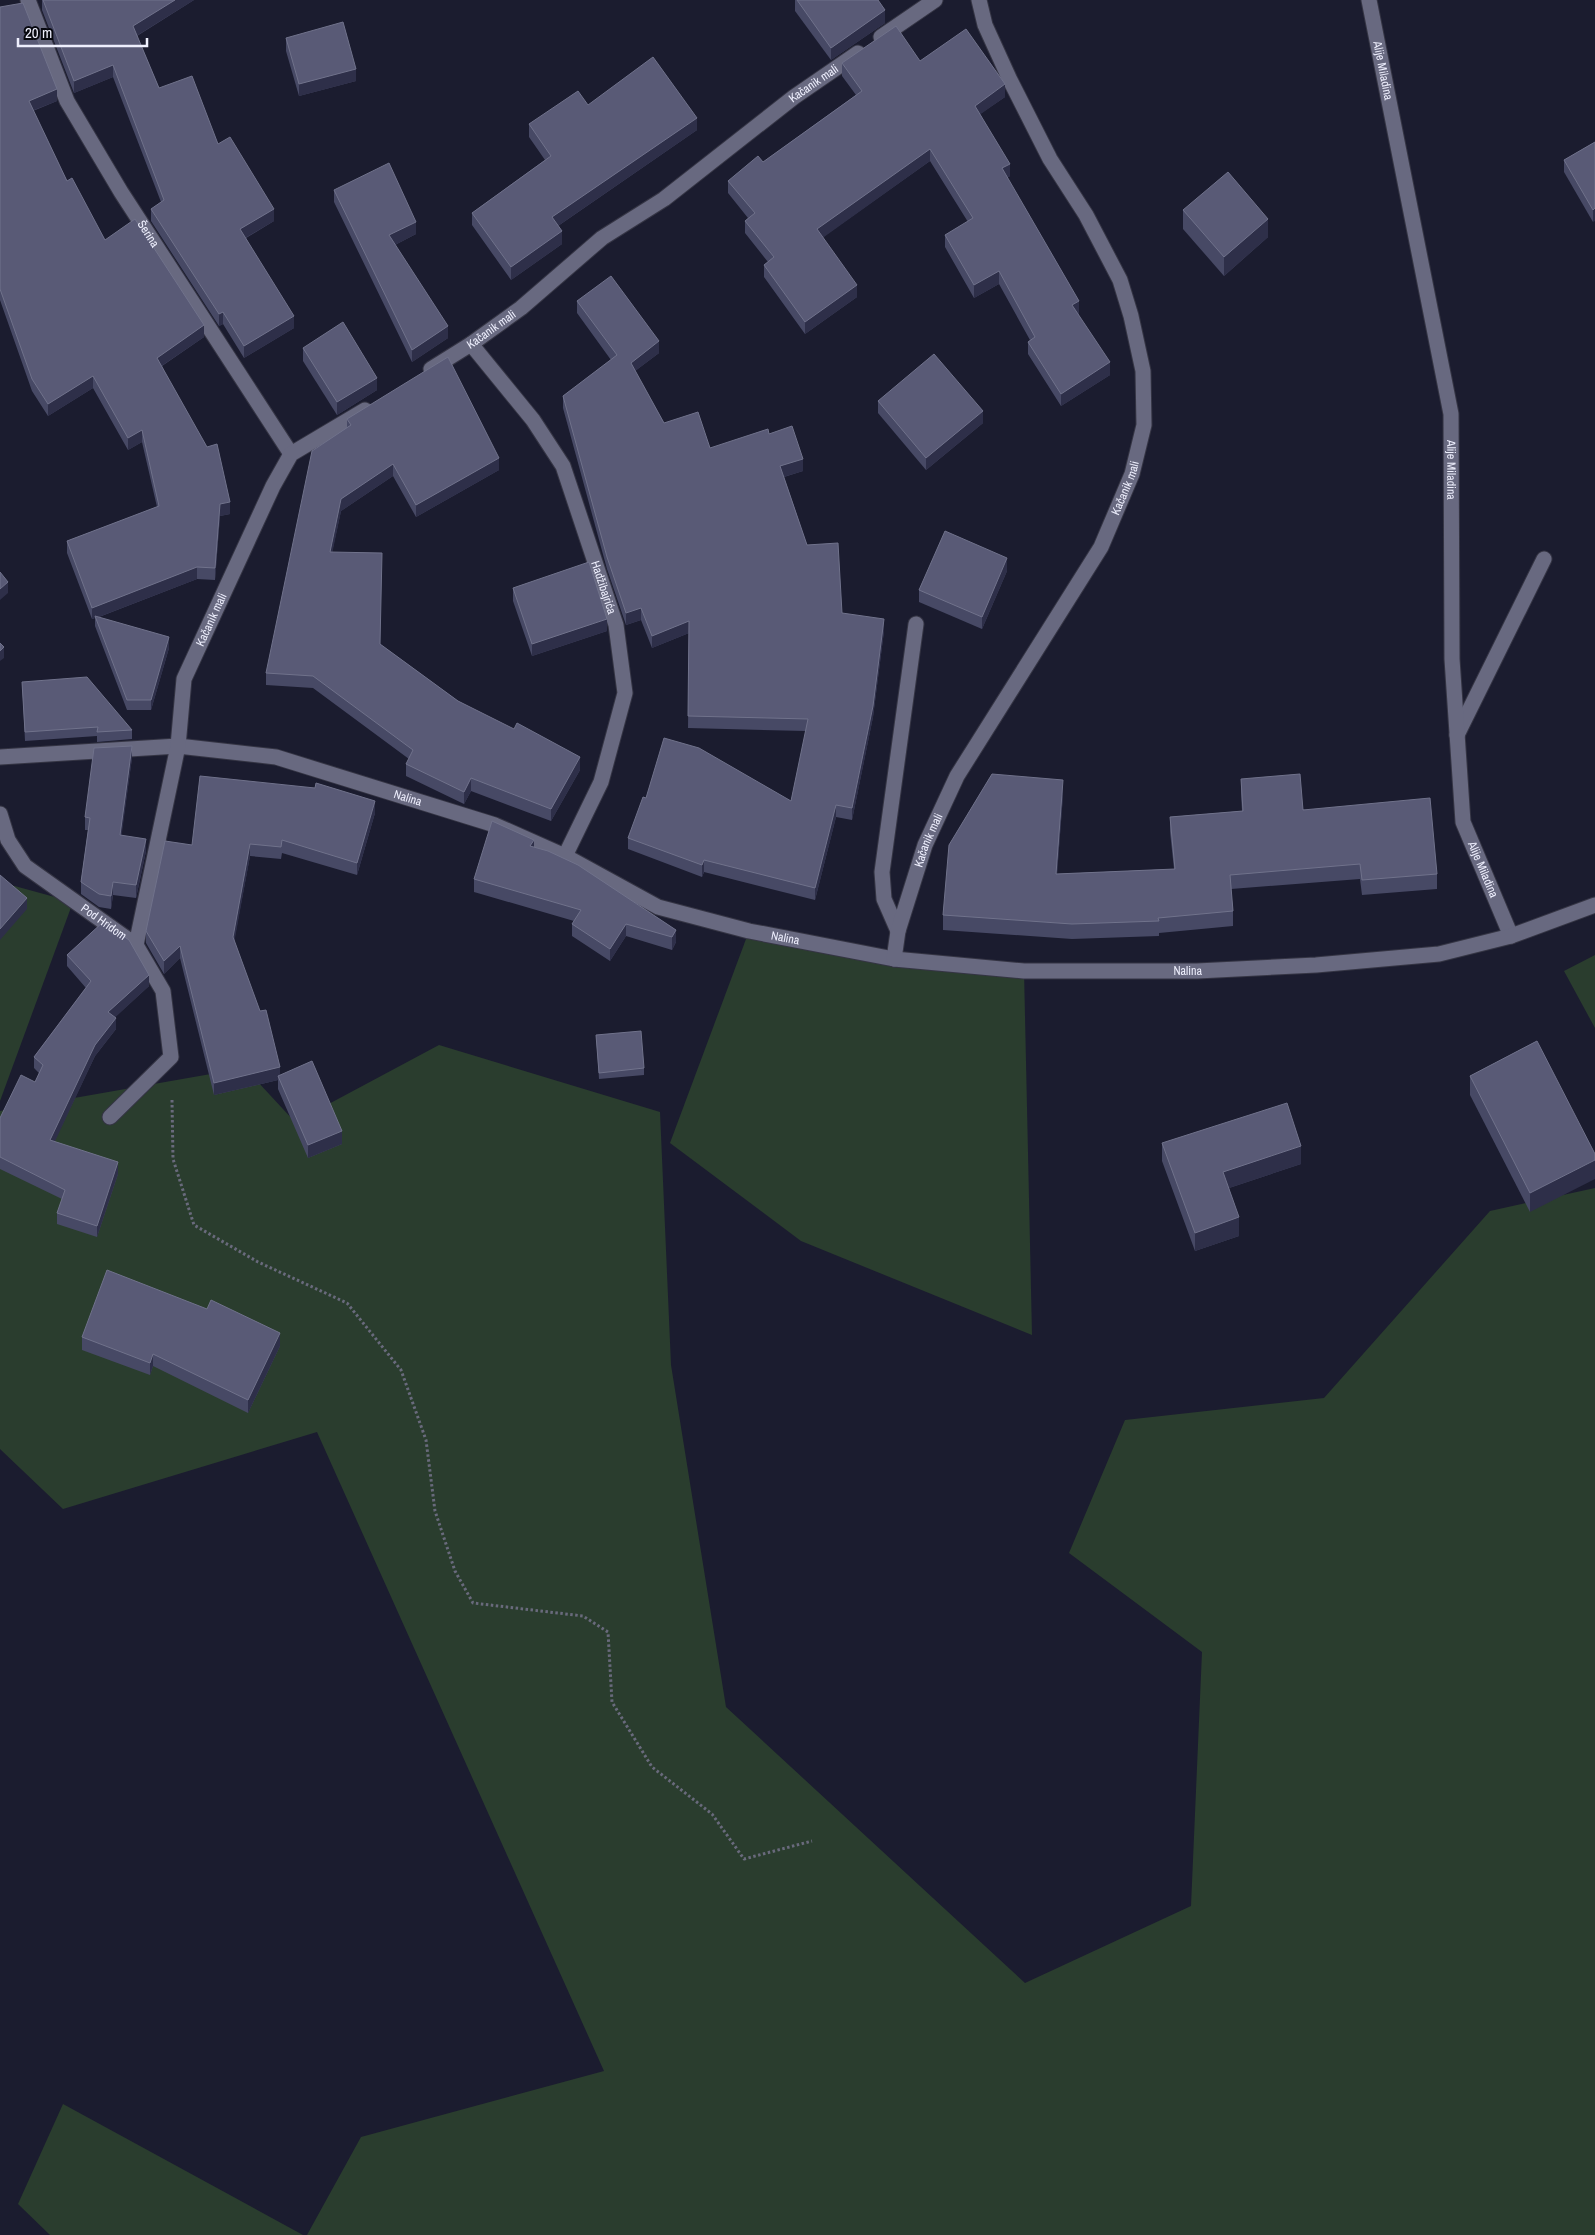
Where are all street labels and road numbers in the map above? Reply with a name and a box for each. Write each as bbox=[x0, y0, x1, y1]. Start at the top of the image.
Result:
street label: Alije Miladina bbox=[1369, 39, 1397, 102]
street label: Kačanik mali bbox=[785, 61, 842, 106]
street label: Šerina bbox=[134, 217, 163, 251]
street label: Kačanik mali bbox=[464, 306, 519, 353]
street label: Alije Miladina bbox=[1443, 439, 1459, 500]
street label: Kačanik mali bbox=[1108, 459, 1143, 517]
street label: Hadžibajrića bbox=[587, 559, 620, 617]
street label: Kačanik mali bbox=[192, 590, 231, 649]
street label: Nalina bbox=[392, 786, 424, 810]
street label: Kačanik mali bbox=[911, 811, 947, 869]
street label: Alije Miladina bbox=[1464, 838, 1502, 901]
street label: Pod Hridom bbox=[78, 900, 130, 944]
street label: Nalina bbox=[770, 927, 801, 949]
street label: Nalina bbox=[1174, 963, 1203, 979]

